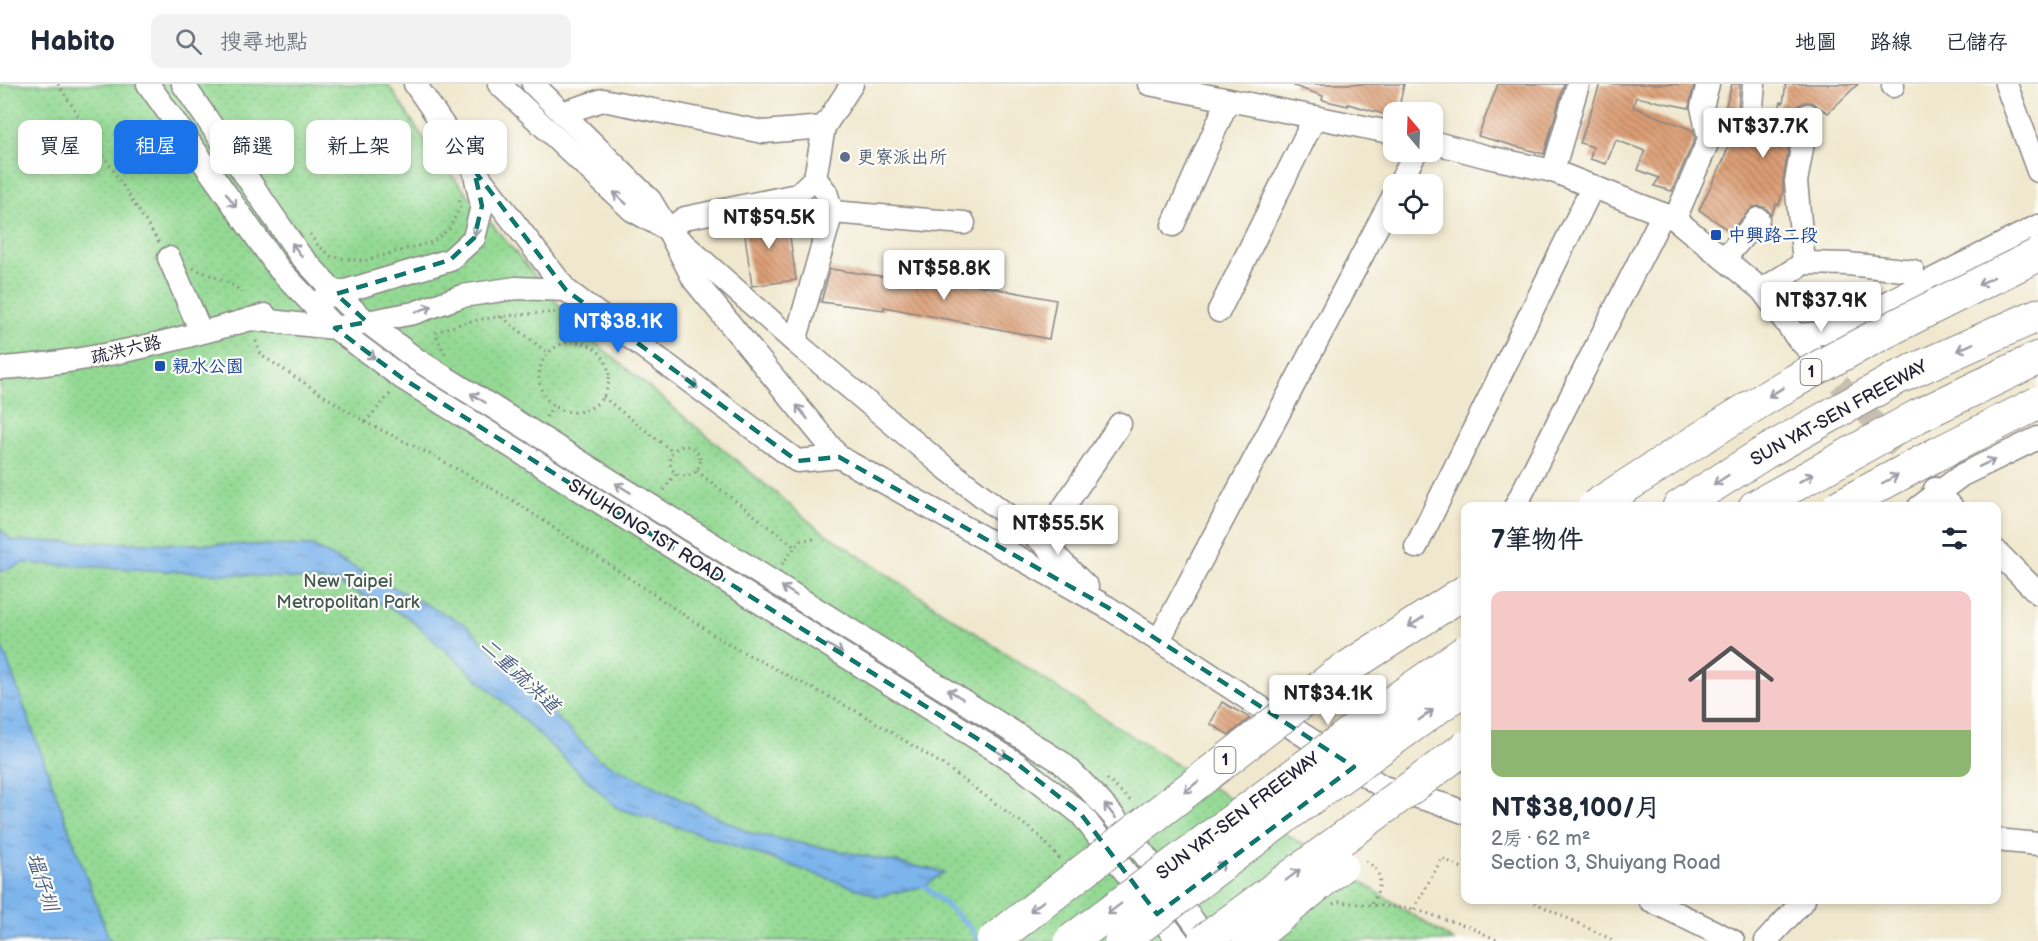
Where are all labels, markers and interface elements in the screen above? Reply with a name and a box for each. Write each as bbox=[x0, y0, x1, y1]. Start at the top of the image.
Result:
search box bbox=[151, 14, 571, 68]
text: Habito bbox=[30, 25, 115, 58]
icon: search bbox=[172, 25, 205, 58]
text: 搜尋地點 bbox=[220, 29, 308, 56]
text: 地圖 bbox=[1795, 30, 1837, 55]
text: 路線 bbox=[1870, 30, 1912, 55]
text: 已儲存 bbox=[1945, 30, 2008, 55]
north arrow bbox=[1383, 102, 1443, 162]
map controls bbox=[1383, 102, 1443, 234]
pin: NT$37.7K bbox=[1701, 108, 1825, 159]
text: NT$37.7K bbox=[1717, 115, 1809, 139]
chip: 買屋 bbox=[18, 120, 102, 174]
chip: 租屋 bbox=[114, 120, 198, 174]
chip: 篩選 bbox=[210, 120, 294, 174]
chip: 新上架 bbox=[306, 120, 411, 174]
chip: 公寓 bbox=[423, 120, 507, 174]
place label: 更寮派出所 bbox=[857, 147, 947, 168]
marker: 更寮派出所 bbox=[838, 150, 852, 164]
button: locate bbox=[1383, 174, 1443, 234]
one-way arrow bbox=[612, 191, 627, 205]
one-way arrow bbox=[225, 192, 237, 208]
pin: NT$59.5K bbox=[707, 199, 831, 250]
text: NT$59.5K bbox=[723, 206, 815, 230]
one-way arrow bbox=[470, 217, 482, 236]
place label: 中興路二段 bbox=[1728, 225, 1818, 246]
marker: 中興路二段 bbox=[1709, 228, 1723, 242]
one-way arrow bbox=[291, 242, 303, 258]
pin: NT$58.8K bbox=[882, 250, 1006, 301]
text: NT$58.8K bbox=[897, 257, 991, 281]
one-way arrow bbox=[1977, 276, 1995, 287]
pin: NT$37.9K bbox=[1759, 282, 1883, 333]
text: NT$37.9K bbox=[1775, 289, 1867, 313]
one-way arrow bbox=[414, 303, 433, 314]
pin: NT$38.1K bbox=[556, 303, 680, 354]
text: NT$38.1K bbox=[573, 310, 663, 334]
street label: 疏洪六路 bbox=[89, 332, 163, 368]
one-way arrow bbox=[1957, 342, 1975, 354]
one-way arrow bbox=[360, 347, 376, 360]
street label: SUN YAT-SEN FREEWAY bbox=[1747, 355, 1931, 470]
place label: 親水公園 bbox=[172, 356, 244, 377]
marker: 親水公園 bbox=[153, 359, 167, 373]
road number: 1 bbox=[1800, 359, 1822, 385]
one-way arrow bbox=[682, 376, 698, 389]
one-way arrow bbox=[1768, 386, 1785, 398]
one-way arrow bbox=[470, 392, 487, 404]
one-way arrow bbox=[795, 405, 809, 420]
one-way arrow bbox=[1977, 457, 1995, 468]
one-way arrow bbox=[1797, 472, 1814, 484]
one-way arrow bbox=[1880, 473, 1898, 484]
one-way arrow bbox=[1712, 474, 1729, 487]
street label: SHUHONG 1ST ROAD bbox=[564, 475, 728, 587]
one-way arrow bbox=[615, 482, 632, 495]
pin: NT$55.5K bbox=[996, 505, 1120, 556]
text: NT$55.5K bbox=[1012, 512, 1104, 536]
icon: filters bbox=[1938, 522, 1971, 555]
text: 7筆物件 bbox=[1491, 525, 1583, 556]
park label: New Taipei Metropolitan Park bbox=[276, 571, 420, 613]
one-way arrow bbox=[781, 585, 798, 597]
one-way arrow bbox=[1408, 616, 1425, 629]
icon: home bbox=[1677, 630, 1785, 738]
water label: 二重疏洪道 bbox=[475, 633, 566, 720]
one-way arrow bbox=[826, 643, 843, 656]
pin: NT$34.1K bbox=[1266, 675, 1390, 726]
text: NT$34.1K bbox=[1283, 682, 1373, 706]
one-way arrow bbox=[947, 688, 964, 700]
one-way arrow bbox=[1417, 709, 1433, 721]
one-way arrow bbox=[991, 747, 1008, 759]
road number: 1 bbox=[1214, 747, 1236, 773]
street label: SUN YAT-SEN FREEWAY bbox=[1152, 748, 1324, 884]
one-way arrow bbox=[1184, 780, 1200, 793]
text: NT$38,100/月 bbox=[1491, 793, 1661, 824]
one-way arrow bbox=[1103, 803, 1116, 819]
text: 2房 · 62 m² bbox=[1491, 827, 1590, 851]
water label: 塭仔圳 bbox=[21, 850, 63, 916]
text: Section 3, Shuiyang Road bbox=[1491, 851, 1721, 875]
one-way arrow bbox=[1209, 861, 1225, 874]
one-way arrow bbox=[1284, 869, 1300, 881]
one-way arrow bbox=[1030, 900, 1046, 913]
one-way arrow bbox=[1106, 903, 1122, 915]

